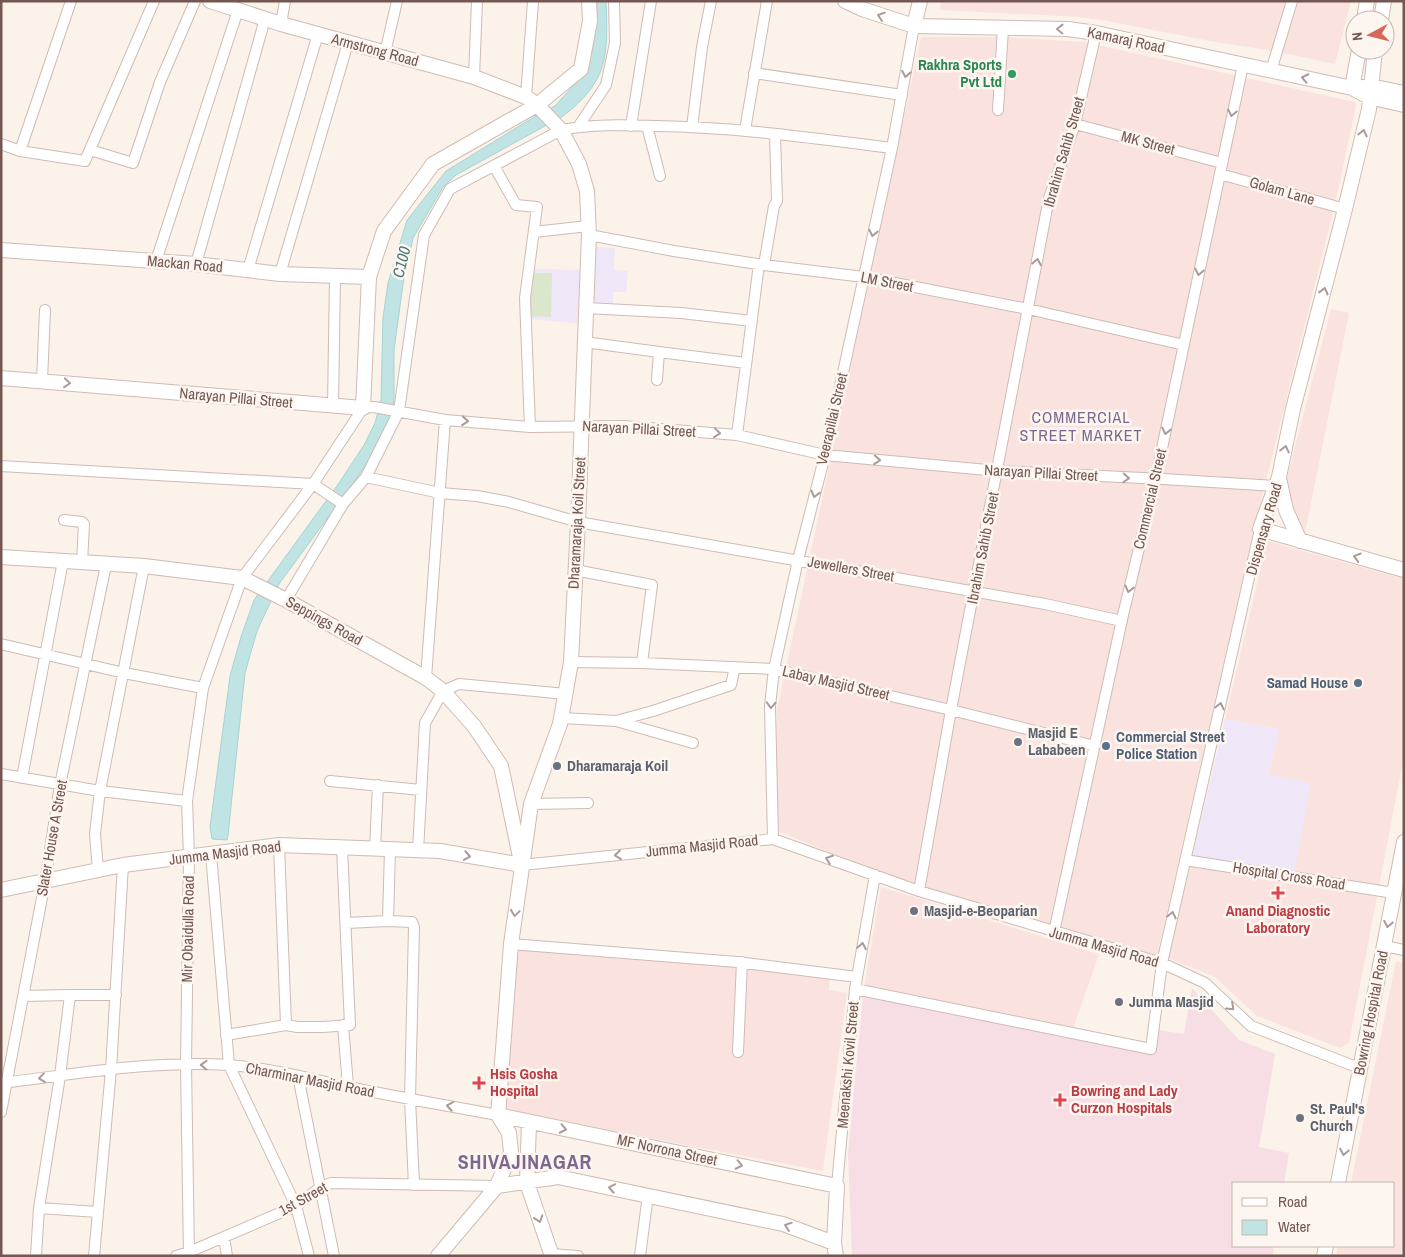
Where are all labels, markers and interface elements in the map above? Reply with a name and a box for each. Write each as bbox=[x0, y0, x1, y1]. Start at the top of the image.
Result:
north arrow bbox=[1345, 10, 1395, 60]
one-way arrow bbox=[878, 12, 886, 22]
street label: Kamaraj Road bbox=[1085, 21, 1167, 58]
one-way arrow bbox=[1055, 24, 1063, 34]
street label: Armstrong Road bbox=[328, 28, 421, 71]
text: N bbox=[1348, 31, 1367, 42]
place label: Rakhra Sports Pvt Ltd bbox=[918, 54, 1002, 92]
marker: Rakhra Sports Pvt Ltd bbox=[1006, 68, 1018, 80]
one-way arrow bbox=[901, 70, 911, 79]
one-way arrow bbox=[1300, 73, 1309, 84]
street label: Ibrahim Sahib Street bbox=[1038, 94, 1089, 209]
one-way arrow bbox=[1228, 108, 1238, 117]
street label: MK Street bbox=[1119, 125, 1178, 160]
one-way arrow bbox=[1357, 129, 1368, 138]
street label: Golam Lane bbox=[1247, 171, 1317, 210]
one-way arrow bbox=[869, 229, 879, 238]
water label: C100 bbox=[387, 243, 416, 280]
street label: Mackan Road bbox=[146, 250, 224, 277]
one-way arrow bbox=[1032, 257, 1042, 266]
street label: LM Street bbox=[859, 266, 916, 297]
one-way arrow bbox=[1194, 267, 1205, 276]
one-way arrow bbox=[1318, 288, 1328, 296]
street label: Veerapillai Street bbox=[811, 370, 852, 467]
one-way arrow bbox=[64, 378, 72, 389]
street label: Narayan Pillai Street bbox=[179, 382, 294, 413]
district label: COMMERCIAL STREET MARKET bbox=[1020, 406, 1142, 446]
one-way arrow bbox=[461, 415, 469, 426]
street label: Narayan Pillai Street bbox=[582, 415, 697, 442]
one-way arrow bbox=[1161, 426, 1171, 435]
one-way arrow bbox=[713, 428, 721, 439]
one-way arrow bbox=[1279, 444, 1290, 453]
street label: Commercial Street bbox=[1128, 446, 1171, 551]
one-way arrow bbox=[873, 454, 881, 465]
street label: Dharamaraja Koil Street bbox=[563, 456, 590, 589]
street label: Narayan Pillai Street bbox=[984, 459, 1099, 486]
one-way arrow bbox=[1123, 472, 1131, 483]
street label: Dispensary Road bbox=[1240, 480, 1287, 577]
one-way arrow bbox=[810, 490, 821, 499]
street label: Ibrahim Sahib Street bbox=[961, 490, 1004, 606]
street label: Jewellers Street bbox=[806, 551, 897, 587]
one-way arrow bbox=[1353, 552, 1361, 562]
one-way arrow bbox=[1124, 585, 1135, 594]
street label: Seppings Road bbox=[282, 591, 366, 650]
street label: Labay Masjid Street bbox=[780, 660, 892, 705]
place label: Samad House bbox=[1267, 672, 1348, 693]
marker: Samad House bbox=[1352, 677, 1364, 689]
one-way arrow bbox=[765, 701, 776, 709]
one-way arrow bbox=[1214, 701, 1225, 710]
place label: Masjid E Lababeen bbox=[1028, 722, 1085, 760]
place label: Commercial Street Police Station bbox=[1116, 726, 1225, 764]
marker: Masjid E Lababeen bbox=[1012, 736, 1024, 748]
marker: Commercial Street Police Station bbox=[1100, 740, 1112, 752]
place label: Dharamaraja Koil bbox=[567, 755, 668, 776]
marker: Dharamaraja Koil bbox=[551, 760, 563, 772]
street label: Slater House A Street bbox=[31, 778, 72, 898]
street label: Jumma Masjid Road bbox=[645, 829, 759, 862]
street label: Jumma Masjid Road bbox=[168, 835, 282, 870]
one-way arrow bbox=[614, 849, 622, 860]
one-way arrow bbox=[462, 850, 471, 860]
one-way arrow bbox=[825, 855, 834, 865]
street label: Hospital Cross Road bbox=[1231, 856, 1347, 895]
street label: Mir Obaidulla Road bbox=[176, 875, 199, 982]
marker: Anand Diagnostic Laboratory bbox=[1271, 886, 1285, 900]
place label: Masjid-e-Beoparian bbox=[924, 900, 1037, 921]
place label: Anand Diagnostic Laboratory bbox=[1226, 900, 1330, 938]
marker: Masjid-e-Beoparian bbox=[908, 905, 920, 917]
one-way arrow bbox=[510, 909, 521, 917]
one-way arrow bbox=[1166, 911, 1177, 920]
one-way arrow bbox=[1383, 920, 1394, 929]
street label: Jumma Masjid Road bbox=[1047, 921, 1161, 972]
one-way arrow bbox=[857, 941, 867, 950]
street label: Bowring Hospital Road bbox=[1348, 949, 1393, 1077]
place label: Jumma Masjid bbox=[1129, 991, 1214, 1012]
marker: Jumma Masjid bbox=[1113, 996, 1125, 1008]
street label: Meenakshi Kovil Street bbox=[831, 1000, 864, 1129]
one-way arrow bbox=[1226, 1001, 1235, 1010]
street label: Charminar Masjid Road bbox=[244, 1057, 376, 1102]
one-way arrow bbox=[199, 1059, 207, 1070]
place label: Hsis Gosha Hospital bbox=[490, 1063, 558, 1101]
one-way arrow bbox=[38, 1072, 46, 1083]
marker: Hsis Gosha Hospital bbox=[472, 1076, 486, 1090]
place label: Bowring and Lady Curzon Hospitals bbox=[1071, 1080, 1178, 1118]
marker: Bowring and Lady Curzon Hospitals bbox=[1053, 1093, 1067, 1107]
place label: St. Paul's Church bbox=[1310, 1098, 1365, 1136]
one-way arrow bbox=[445, 1102, 454, 1112]
marker: St. Paul's Church bbox=[1294, 1112, 1306, 1124]
one-way arrow bbox=[558, 1123, 567, 1133]
street label: MF Norrona Street bbox=[615, 1129, 720, 1170]
district label: SHIVAJINAGAR bbox=[458, 1148, 592, 1175]
one-way arrow bbox=[1339, 1148, 1349, 1157]
one-way arrow bbox=[734, 1159, 743, 1170]
street label: 1st Street bbox=[275, 1176, 331, 1221]
legend bbox=[1232, 1182, 1395, 1247]
one-way arrow bbox=[608, 1183, 617, 1193]
text: Road bbox=[1278, 1191, 1307, 1212]
one-way arrow bbox=[534, 1215, 544, 1223]
text: Water bbox=[1278, 1216, 1310, 1237]
one-way arrow bbox=[784, 1222, 793, 1232]

